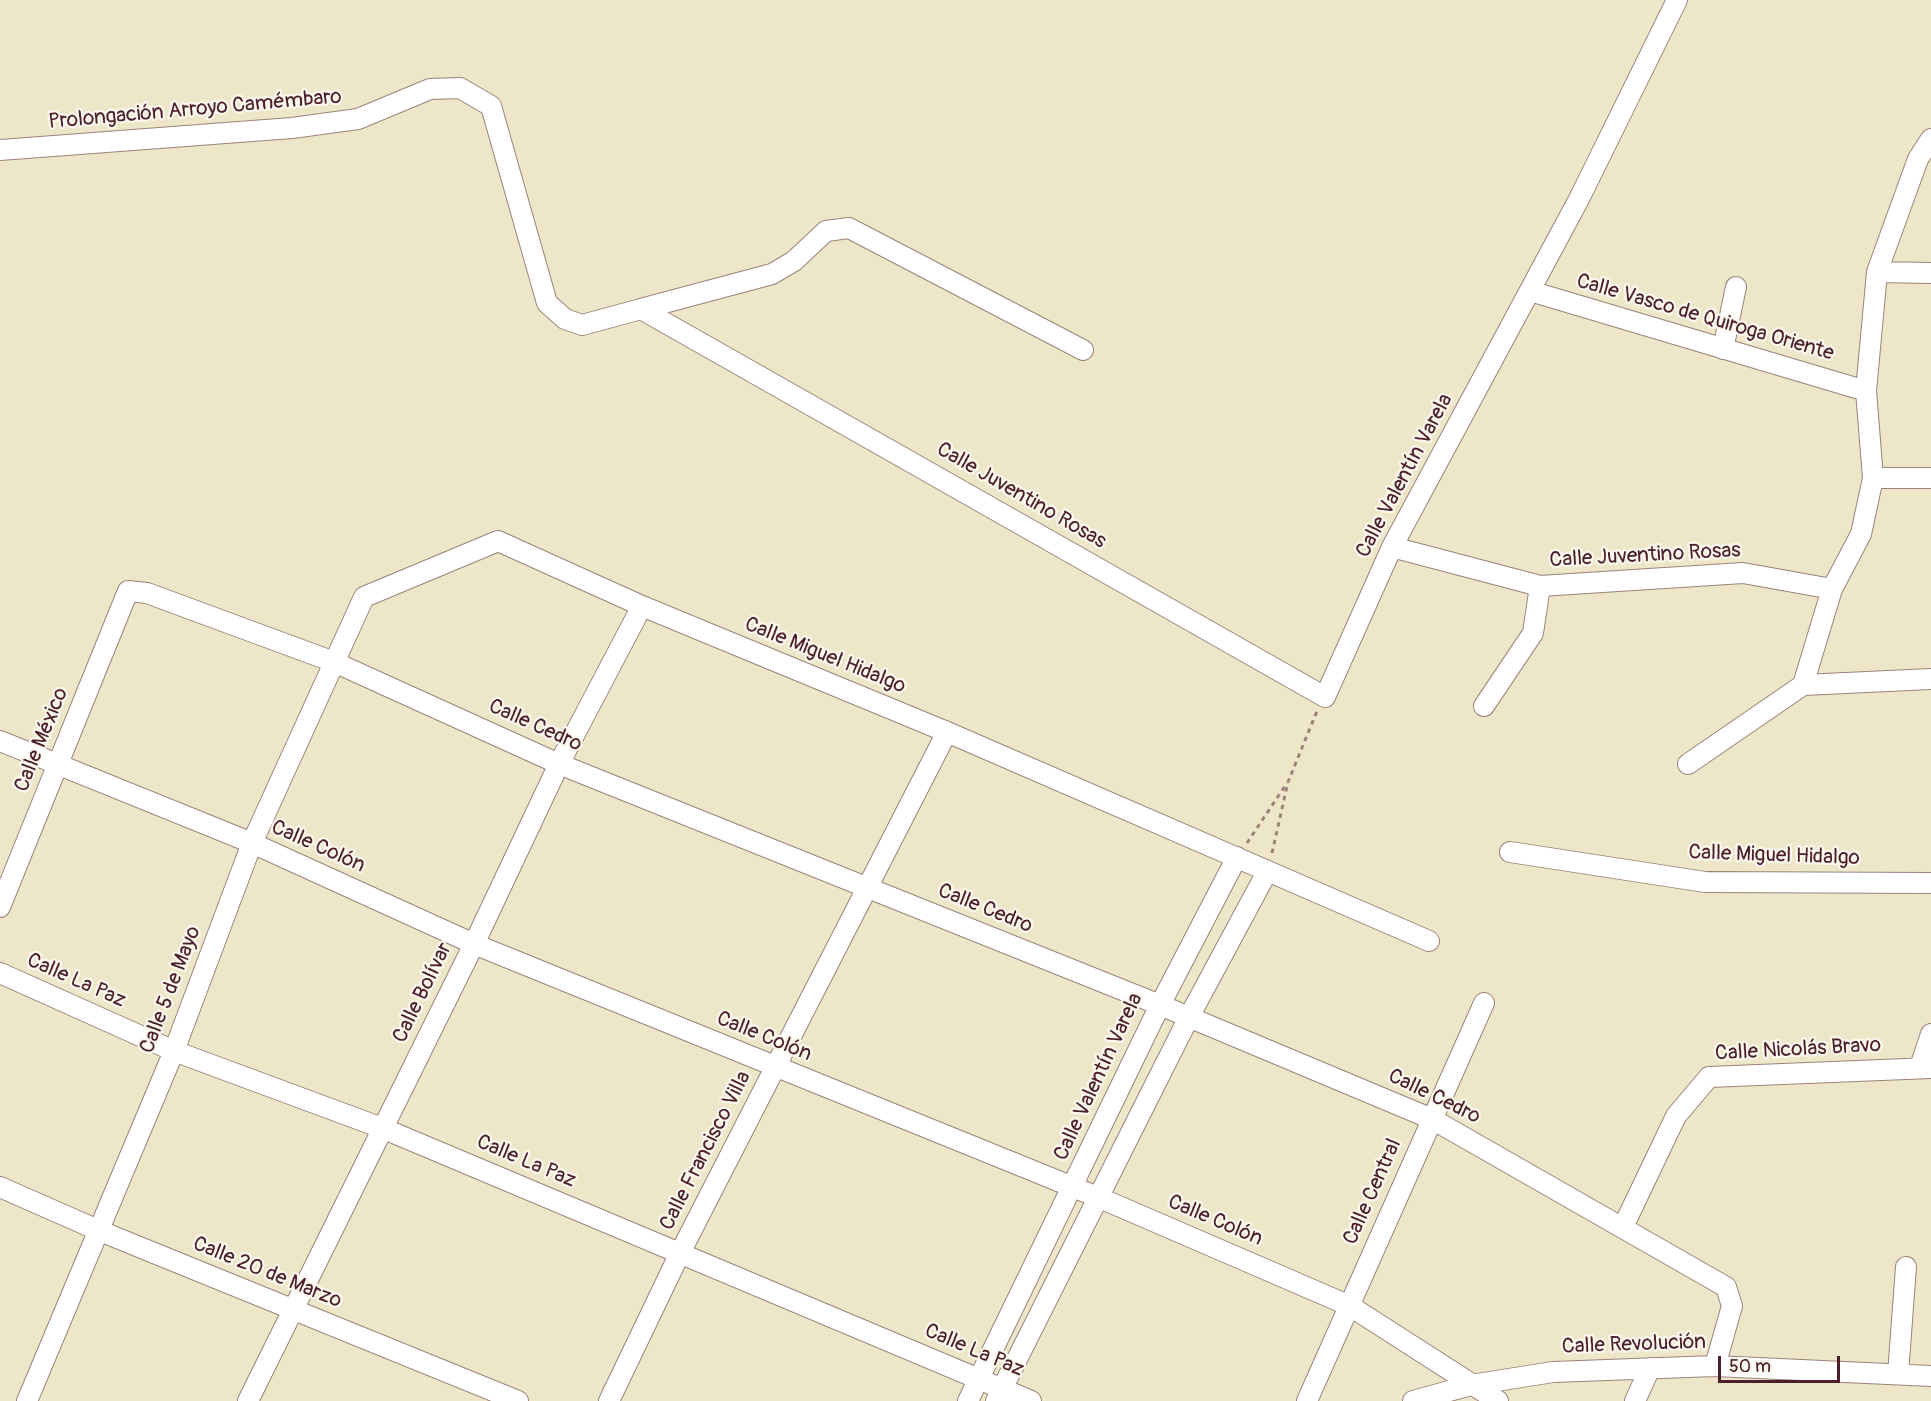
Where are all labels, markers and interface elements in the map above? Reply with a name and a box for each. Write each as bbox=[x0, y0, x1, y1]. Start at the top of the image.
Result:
street label: Prolongación Arroyo Camémbaro bbox=[47, 85, 343, 135]
street label: Calle Vasco de Quiroga Oriente bbox=[1573, 269, 1837, 367]
street label: Calle Valentín Varela bbox=[1351, 390, 1459, 562]
street label: Calle Juventino Rosas bbox=[932, 437, 1110, 555]
street label: Calle Juventino Rosas bbox=[1549, 538, 1741, 574]
street label: Calle Miguel Hidalgo bbox=[741, 612, 909, 700]
street label: Calle México bbox=[10, 684, 74, 796]
street label: Calle Cedro bbox=[484, 694, 586, 758]
street label: Calle Colón bbox=[267, 815, 369, 879]
street label: Calle Miguel Hidalgo bbox=[1688, 840, 1860, 872]
street label: Calle Cedro bbox=[934, 879, 1036, 939]
street label: Calle 5 de Mayo bbox=[135, 923, 207, 1057]
street label: Calle Bolívar bbox=[388, 939, 458, 1047]
street label: Calle La Paz bbox=[23, 948, 129, 1014]
street label: Calle Valentín Varela bbox=[1049, 989, 1149, 1165]
street label: Calle Colón bbox=[713, 1007, 815, 1067]
street label: Calle Nicolás Bravo bbox=[1714, 1033, 1882, 1067]
street label: Calle Cedro bbox=[1384, 1064, 1484, 1130]
street label: Calle Francisco Villa bbox=[655, 1067, 757, 1235]
street label: Calle La Paz bbox=[473, 1130, 579, 1194]
street label: Calle Central bbox=[1339, 1135, 1407, 1249]
street label: Calle Colón bbox=[1164, 1190, 1266, 1252]
street label: Calle 20 de Marzo bbox=[189, 1232, 345, 1314]
street label: Calle La Paz bbox=[921, 1319, 1027, 1383]
street label: Calle Revolución bbox=[1562, 1330, 1706, 1360]
scale bar bbox=[1721, 1344, 1842, 1382]
text: 50 m bbox=[1729, 1355, 1771, 1378]

